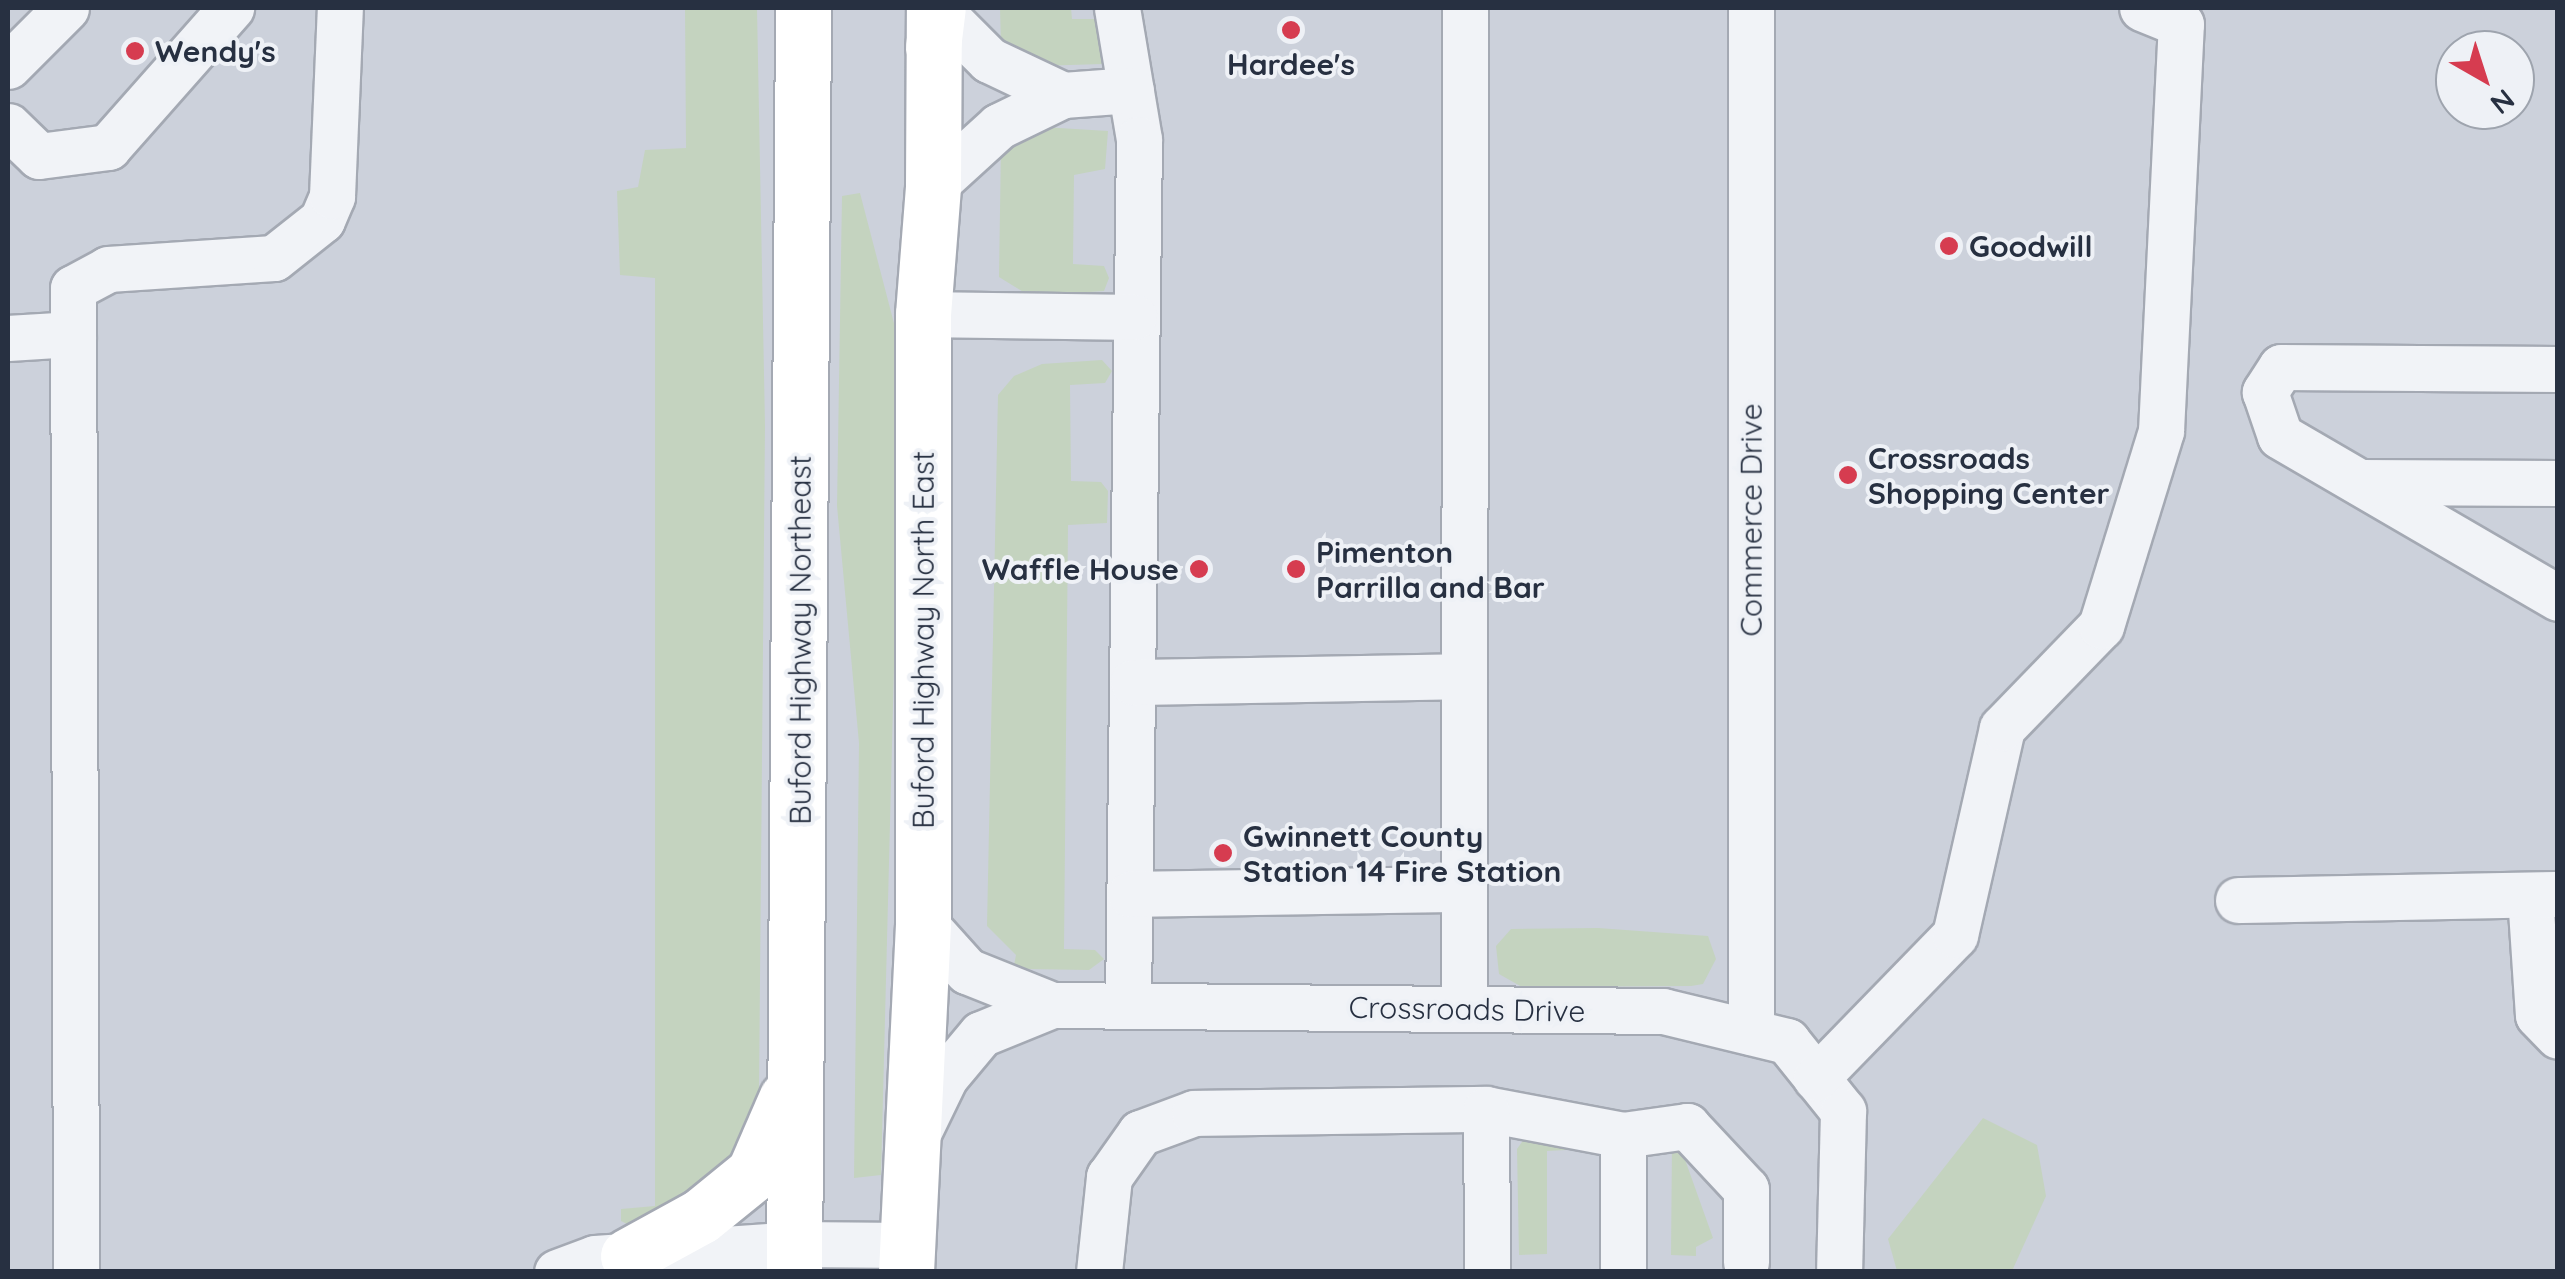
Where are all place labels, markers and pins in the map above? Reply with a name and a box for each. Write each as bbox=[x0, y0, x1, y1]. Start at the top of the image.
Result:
marker: Hardee's bbox=[1280, 19, 1302, 41]
place label: Wendy's bbox=[155, 33, 276, 69]
marker: Wendy's bbox=[124, 40, 146, 62]
place label: Hardee's bbox=[1227, 46, 1355, 82]
place label: Goodwill bbox=[1969, 228, 2092, 264]
marker: Goodwill bbox=[1938, 235, 1960, 257]
place label: Crossroads Shopping Center bbox=[1868, 440, 2110, 510]
marker: Crossroads Shopping Center bbox=[1837, 464, 1859, 486]
place label: Pimenton Parrilla and Bar bbox=[1316, 534, 1545, 604]
place label: Waffle House bbox=[982, 551, 1179, 587]
marker: Waffle House bbox=[1188, 558, 1210, 580]
marker: Pimenton Parrilla and Bar bbox=[1285, 558, 1307, 580]
place label: Gwinnett County Station 14 Fire Station bbox=[1243, 818, 1561, 888]
marker: Gwinnett County Station 14 Fire Station bbox=[1212, 842, 1234, 864]

